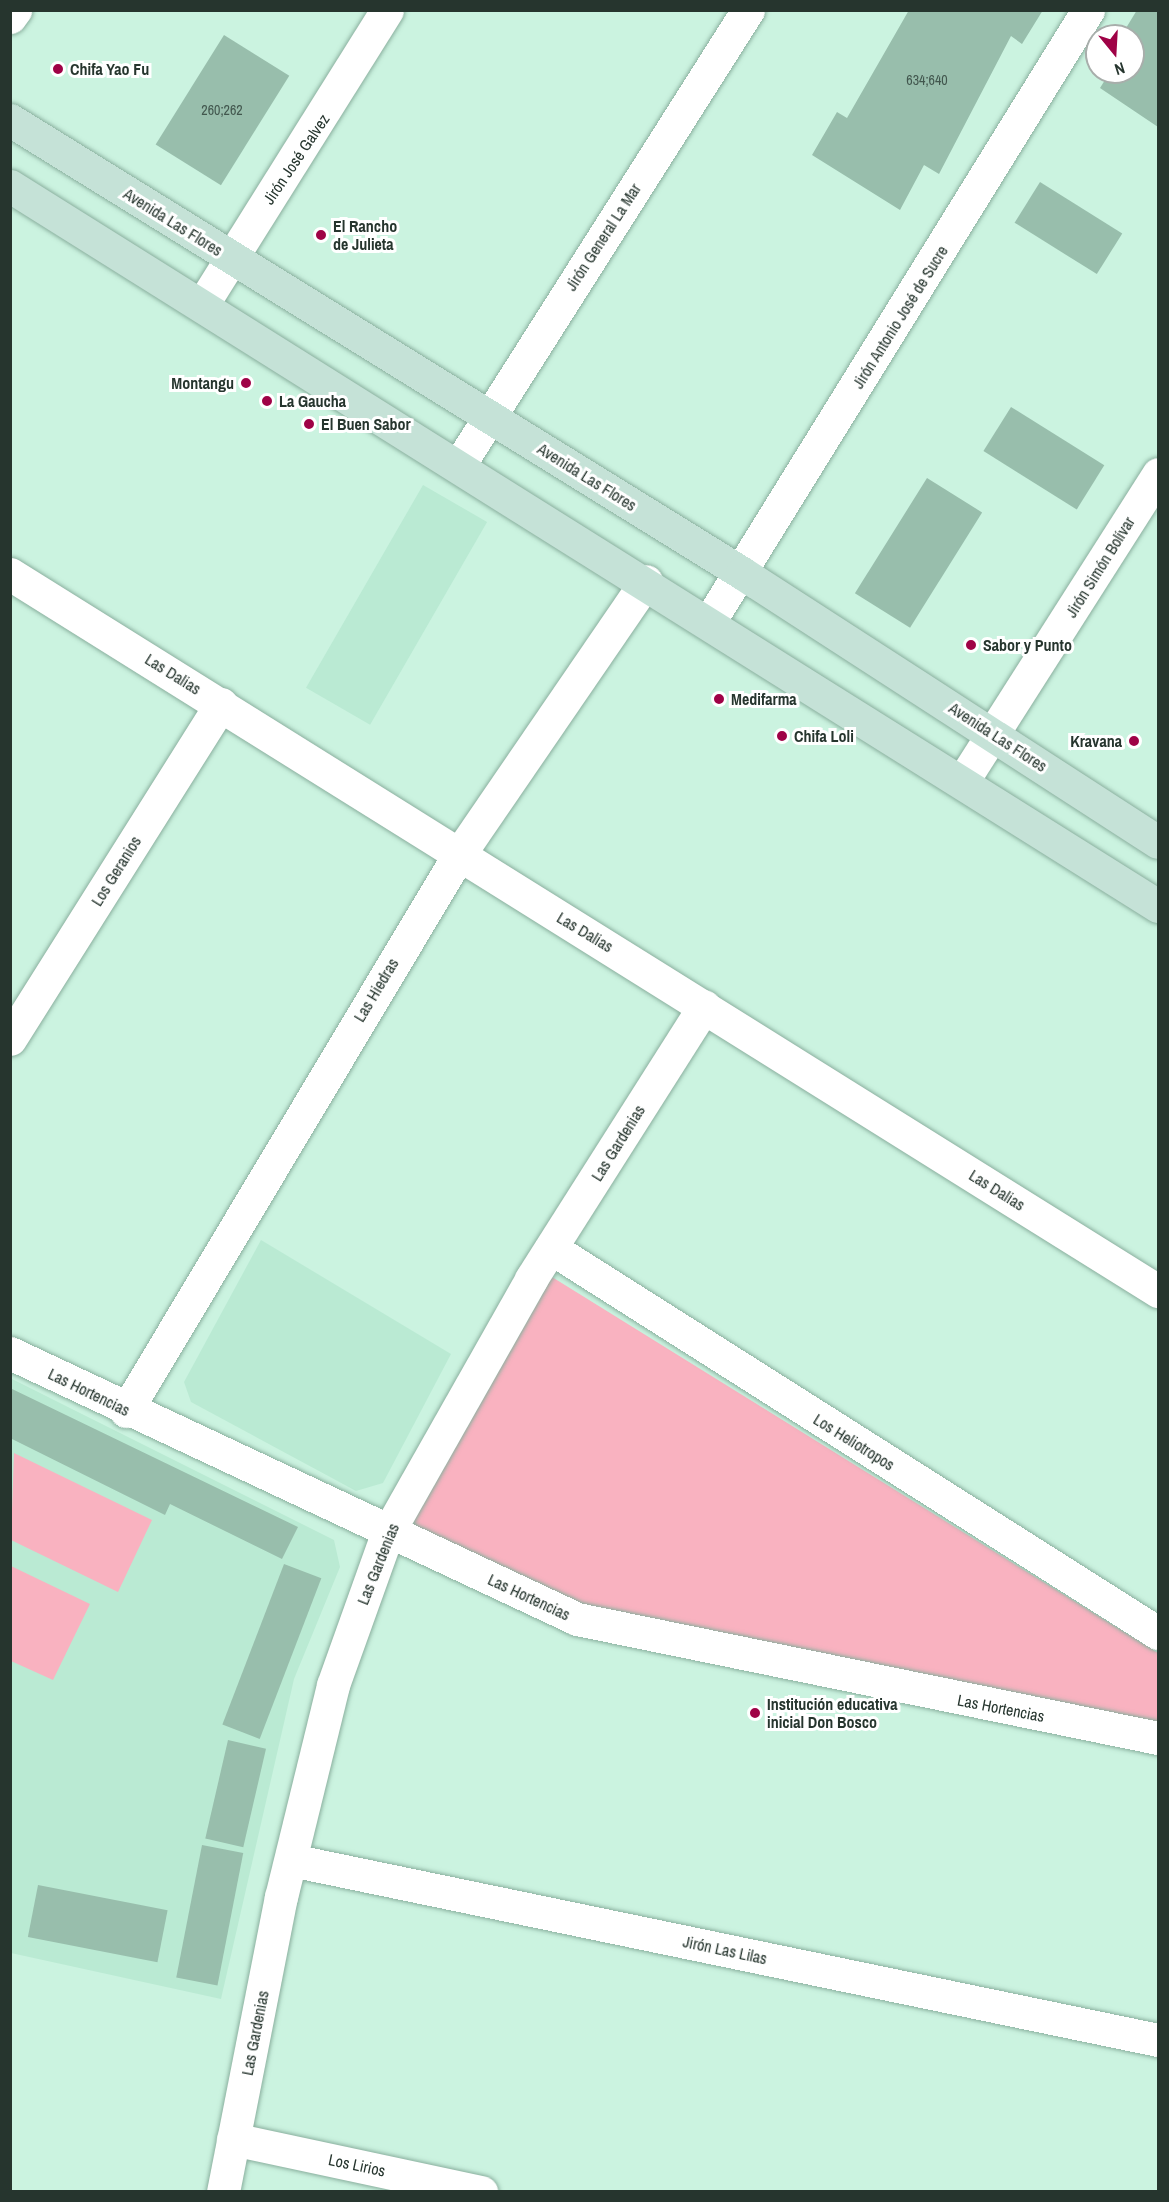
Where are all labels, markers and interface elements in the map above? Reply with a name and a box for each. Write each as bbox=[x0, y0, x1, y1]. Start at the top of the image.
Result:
north arrow bbox=[1085, 24, 1145, 84]
text: N bbox=[1112, 57, 1128, 81]
place label: Chifa Yao Fu bbox=[70, 59, 149, 79]
marker: Chifa Yao Fu bbox=[51, 62, 65, 76]
house number: 634;640 bbox=[906, 72, 948, 88]
house number: 260;262 bbox=[201, 102, 243, 118]
street label: Jirón José Galvez bbox=[259, 110, 333, 208]
street label: Jirón General La Mar bbox=[561, 180, 645, 294]
street label: Avenida Las Flores bbox=[120, 184, 226, 260]
place label: El Rancho de Julieta bbox=[333, 216, 397, 254]
marker: El Rancho de Julieta bbox=[314, 228, 328, 242]
street label: Jirón Antonio José de Sucre bbox=[848, 242, 952, 392]
place label: Montangu bbox=[171, 373, 234, 393]
marker: Montangu bbox=[239, 376, 253, 390]
place label: La Gaucha bbox=[279, 391, 346, 411]
marker: La Gaucha bbox=[260, 394, 274, 408]
place label: El Buen Sabor bbox=[321, 414, 411, 434]
marker: El Buen Sabor bbox=[302, 417, 316, 431]
street label: Avenida Las Flores bbox=[534, 439, 640, 515]
street label: Jirón Simón Bolívar bbox=[1061, 513, 1139, 621]
place label: Sabor y Punto bbox=[983, 635, 1072, 655]
marker: Sabor y Punto bbox=[964, 638, 978, 652]
street label: Las Dalias bbox=[142, 649, 204, 699]
place label: Medifarma bbox=[731, 689, 797, 709]
marker: Medifarma bbox=[712, 692, 726, 706]
street label: Avenida Las Flores bbox=[945, 698, 1051, 776]
place label: Chifa Loli bbox=[794, 726, 854, 746]
marker: Chifa Loli bbox=[775, 729, 789, 743]
place label: Kravana bbox=[1070, 731, 1122, 751]
marker: Kravana bbox=[1127, 734, 1141, 748]
street label: Los Geranios bbox=[87, 833, 145, 909]
street label: Las Dalias bbox=[553, 908, 617, 956]
street label: Las Hiedras bbox=[350, 955, 402, 1025]
street label: Las Gardenias bbox=[587, 1101, 649, 1185]
street label: Las Dalias bbox=[966, 1165, 1028, 1215]
street label: Las Hortencias bbox=[45, 1364, 133, 1420]
street label: Los Heliotropos bbox=[810, 1410, 898, 1474]
street label: Las Gardenias bbox=[353, 1521, 403, 1607]
street label: Las Hortencias bbox=[485, 1570, 573, 1624]
street label: Las Hortencias bbox=[956, 1690, 1046, 1726]
place label: Institución educativa inicial Don Bosco bbox=[767, 1694, 898, 1732]
marker: Institución educativa inicial Don Bosco bbox=[748, 1706, 762, 1720]
street label: Jirón Las Lilas bbox=[681, 1932, 769, 1968]
street label: Las Gardenias bbox=[237, 1989, 273, 2077]
street label: Los Lirios bbox=[327, 2150, 387, 2180]

